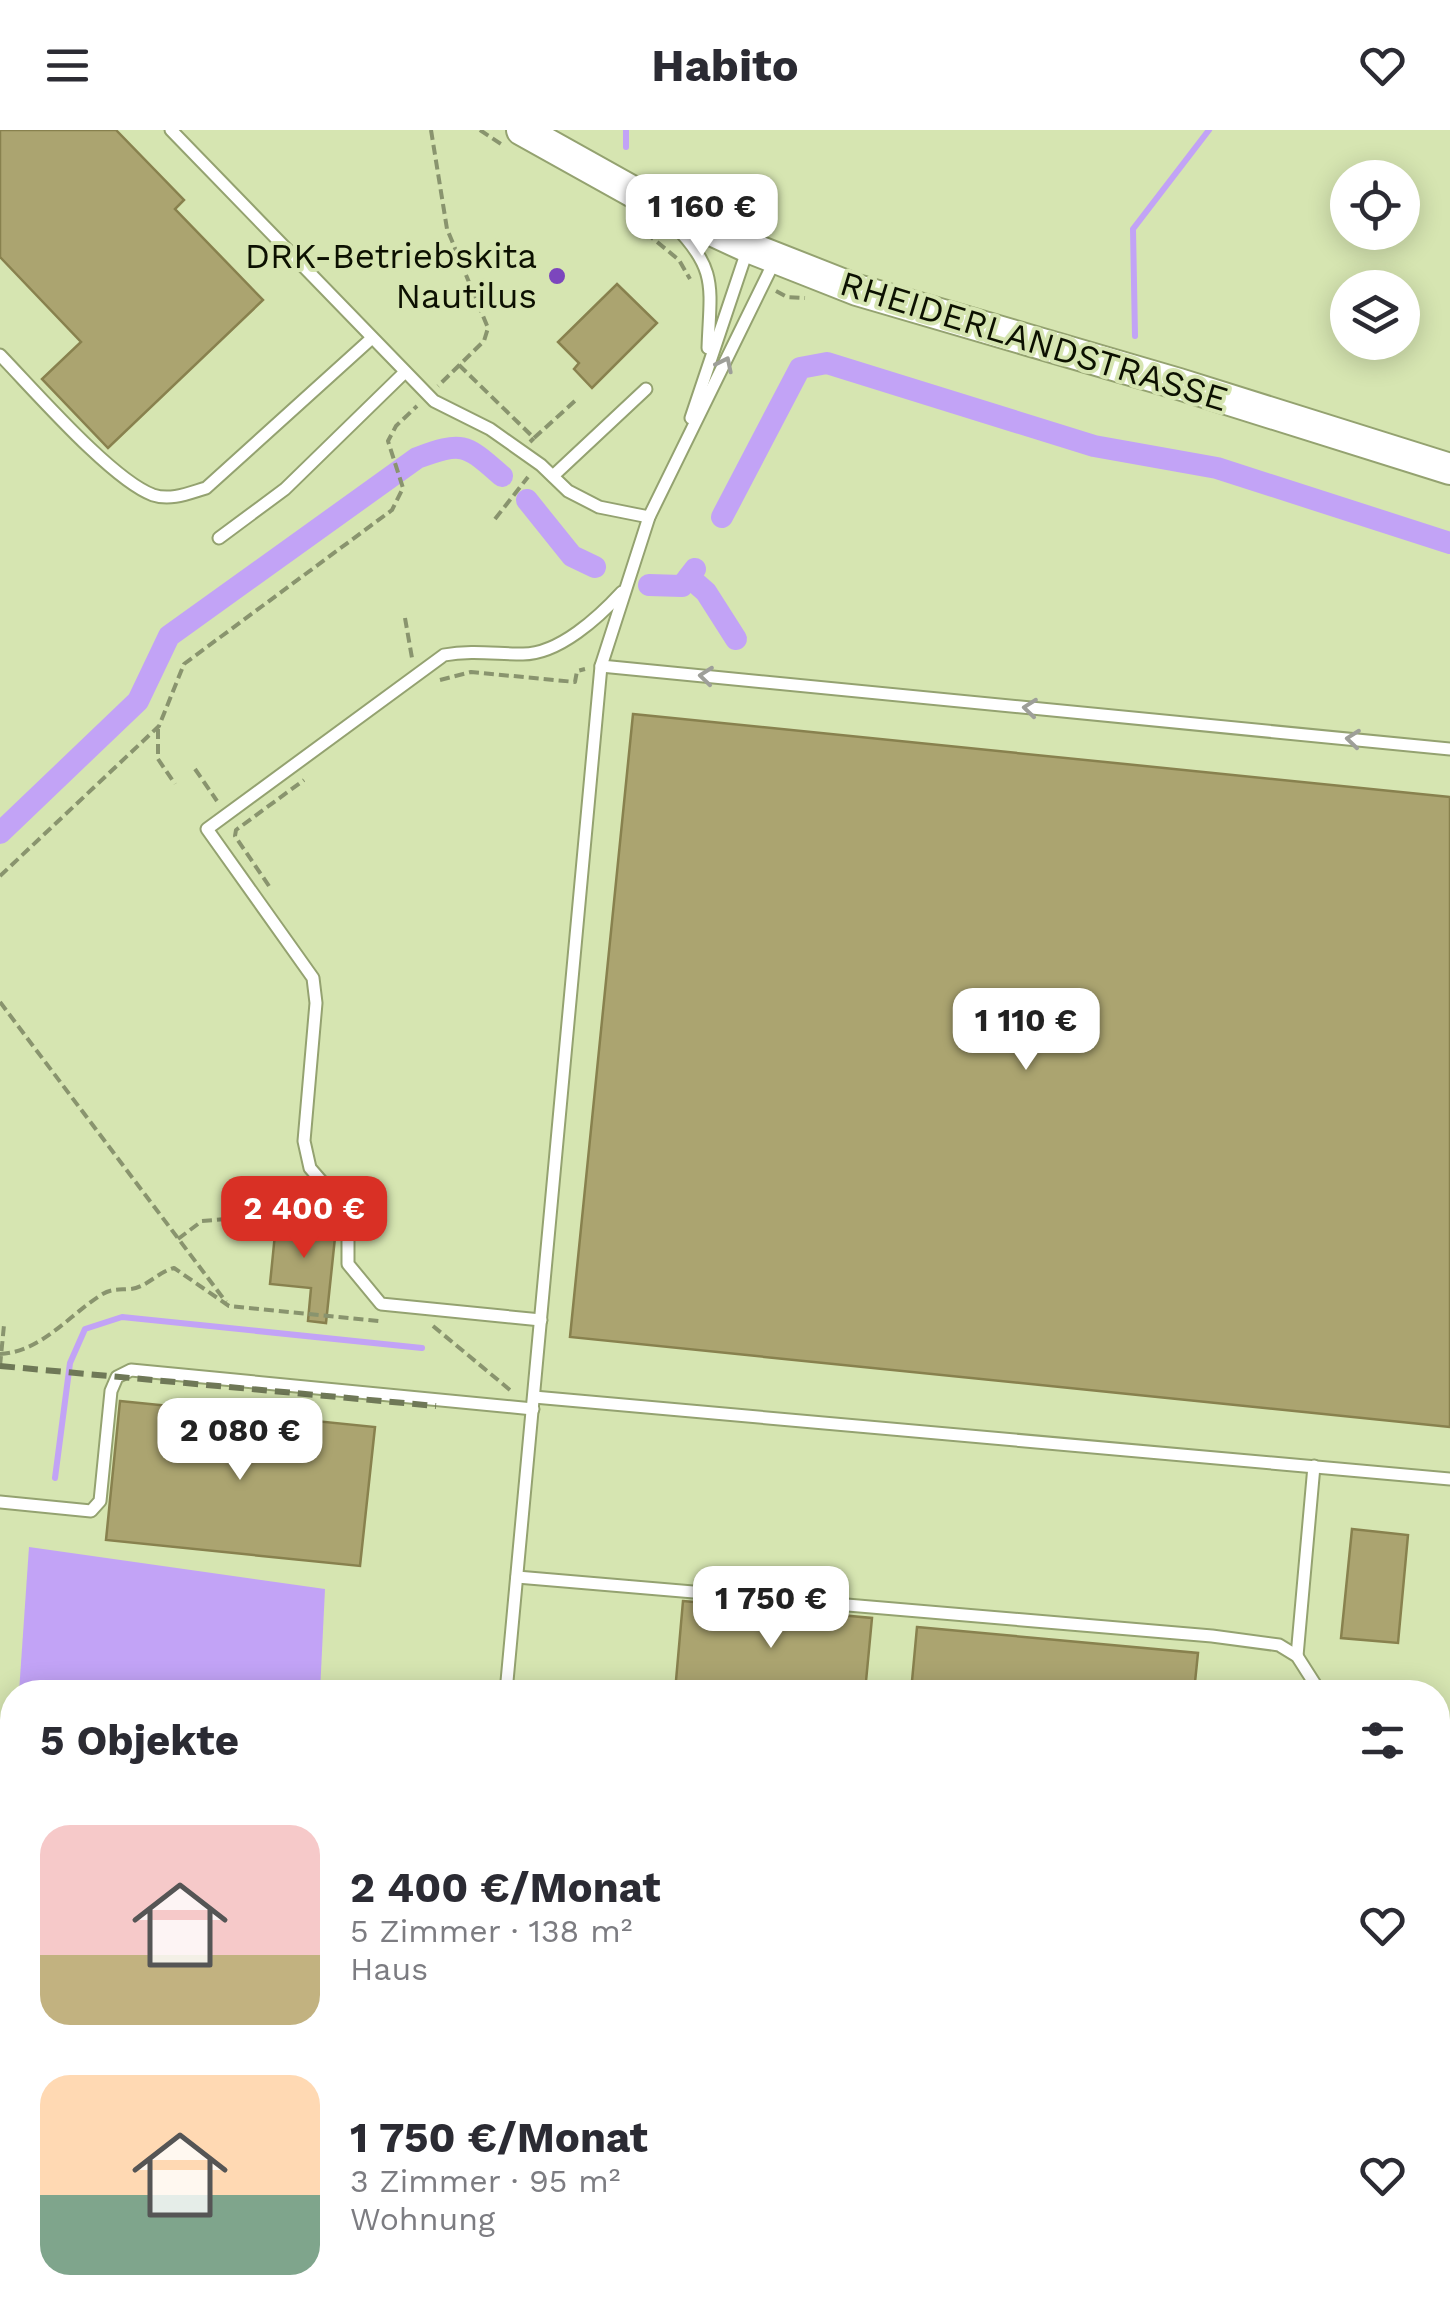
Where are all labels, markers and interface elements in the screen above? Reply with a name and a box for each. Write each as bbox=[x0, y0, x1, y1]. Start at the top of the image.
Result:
icon: menu bbox=[40, 38, 95, 93]
icon: heart bbox=[1355, 38, 1410, 93]
text: Habito bbox=[651, 39, 799, 92]
map controls bbox=[1330, 160, 1420, 360]
button: locate bbox=[1330, 160, 1420, 250]
pin: 1 160 € bbox=[610, 174, 794, 259]
text: 1 160 € bbox=[648, 187, 756, 225]
place label: DRK-Betriebskita Nautilus bbox=[245, 235, 537, 317]
street label: RHEIDERLANDSTRASSE bbox=[835, 262, 1233, 420]
marker: DRK-Betriebskita Nautilus bbox=[546, 265, 568, 287]
button: layers bbox=[1330, 270, 1420, 360]
one-way arrow bbox=[713, 356, 733, 374]
one-way arrow bbox=[698, 666, 714, 687]
one-way arrow bbox=[1021, 697, 1037, 719]
one-way arrow bbox=[1345, 729, 1361, 751]
pin: 1 110 € bbox=[934, 988, 1118, 1073]
text: 1 110 € bbox=[975, 1001, 1077, 1039]
pin: 2 400 € bbox=[212, 1176, 396, 1261]
text: 2 400 € bbox=[243, 1189, 365, 1227]
pin: 2 080 € bbox=[148, 1398, 332, 1483]
text: 2 080 € bbox=[179, 1411, 301, 1449]
pin: 1 750 € bbox=[679, 1566, 863, 1651]
text: 1 750 € bbox=[715, 1579, 827, 1617]
icon: filters bbox=[1355, 1713, 1410, 1768]
text: 5 Objekte bbox=[40, 1716, 239, 1765]
text: 2 400 €/Monat bbox=[350, 1863, 661, 1912]
icon: home bbox=[120, 1865, 240, 1985]
icon: heart bbox=[1355, 1898, 1410, 1953]
text: 5 Zimmer · 138 m² bbox=[350, 1912, 632, 1950]
text: Haus bbox=[350, 1950, 428, 1988]
text: 1 750 €/Monat bbox=[350, 2113, 648, 2162]
icon: home bbox=[120, 2115, 240, 2235]
icon: heart bbox=[1355, 2148, 1410, 2203]
text: 3 Zimmer · 95 m² bbox=[350, 2162, 621, 2200]
text: Wohnung bbox=[350, 2200, 495, 2238]

